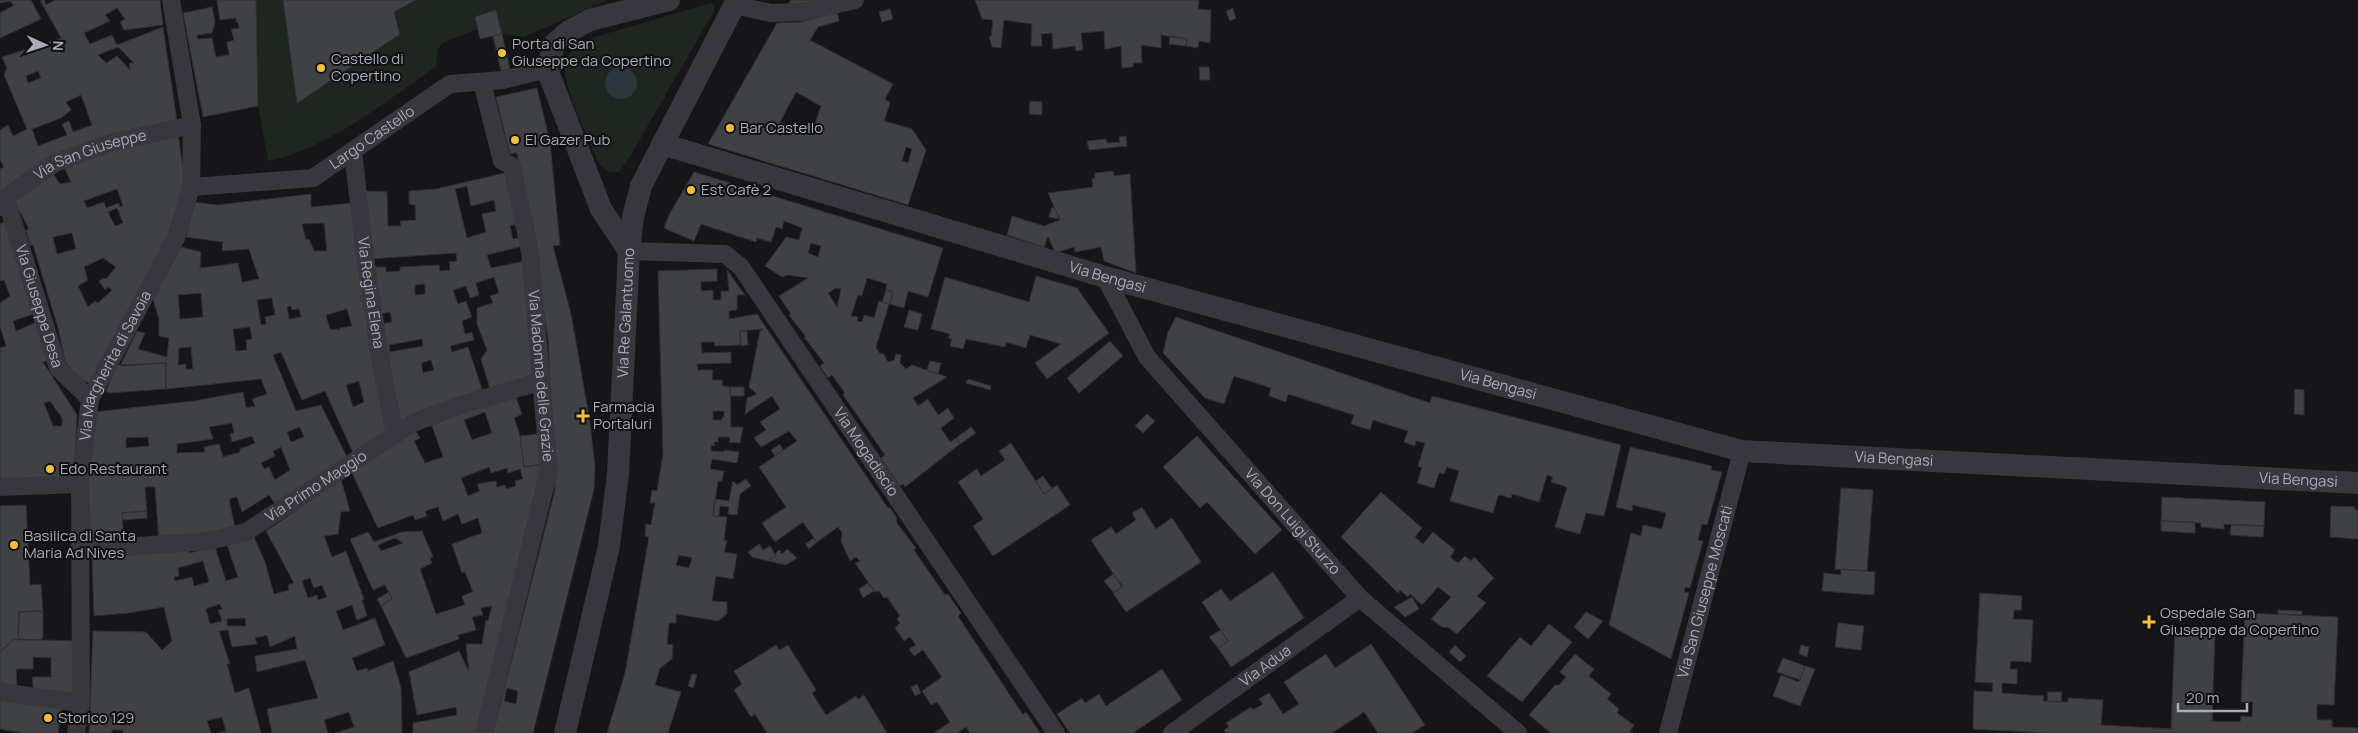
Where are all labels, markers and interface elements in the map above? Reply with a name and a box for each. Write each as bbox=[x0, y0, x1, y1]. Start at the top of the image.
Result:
north arrow bbox=[20, 20, 70, 70]
place label: Porta di San Giuseppe da Copertino bbox=[512, 33, 671, 71]
text: N bbox=[49, 40, 68, 51]
marker: Porta di San Giuseppe da Copertino bbox=[496, 47, 508, 59]
place label: Castello di Copertino bbox=[331, 48, 404, 86]
marker: Castello di Copertino bbox=[315, 62, 327, 74]
street label: Largo Castello bbox=[325, 100, 419, 174]
place label: Bar Castello bbox=[740, 117, 823, 138]
marker: Bar Castello bbox=[724, 122, 736, 134]
street label: Via San Giuseppe bbox=[29, 124, 149, 185]
place label: El Gazer Pub bbox=[525, 129, 610, 150]
marker: El Gazer Pub bbox=[509, 134, 521, 146]
place label: Est Cafè 2 bbox=[701, 179, 771, 200]
marker: Est Cafè 2 bbox=[685, 184, 697, 196]
street label: Via Regina Elena bbox=[353, 236, 390, 350]
street label: Via Giuseppe Desa bbox=[11, 242, 68, 370]
street label: Via Re Galantuomo bbox=[612, 247, 639, 378]
street label: Via Bengasi bbox=[1067, 256, 1148, 298]
street label: Via Margherita di Savoia bbox=[74, 286, 156, 442]
street label: Via Madonna delle Grazie bbox=[523, 289, 559, 463]
street label: Via Bengasi bbox=[1457, 363, 1539, 404]
place label: Farmacia Portaluri bbox=[593, 396, 655, 434]
street label: Via Mogadiscio bbox=[829, 403, 904, 500]
marker: Farmacia Portaluri bbox=[577, 410, 589, 422]
street label: Via Primo Maggio bbox=[261, 445, 371, 527]
street label: Via Bengasi bbox=[1854, 446, 1934, 471]
place label: Edo Restaurant bbox=[60, 458, 167, 479]
marker: Edo Restaurant bbox=[44, 463, 56, 475]
street label: Via Don Luigi Sturzo bbox=[1240, 463, 1346, 579]
street label: Via Bengasi bbox=[2258, 467, 2338, 492]
street label: Via San Giuseppe Moscati bbox=[1672, 503, 1737, 680]
place label: Basilica di Santa Maria Ad Nives bbox=[24, 525, 136, 563]
marker: Basilica di Santa Maria Ad Nives bbox=[8, 539, 20, 551]
place label: Ospedale San Giuseppe da Copertino bbox=[2160, 602, 2319, 640]
marker: Ospedale San Giuseppe da Copertino bbox=[2142, 615, 2156, 629]
street label: Via Adua bbox=[1235, 640, 1295, 691]
scale bar bbox=[2178, 680, 2247, 712]
text: 20 m bbox=[2186, 687, 2219, 708]
place label: Storico 129 bbox=[58, 707, 134, 728]
marker: Storico 129 bbox=[42, 712, 54, 724]

